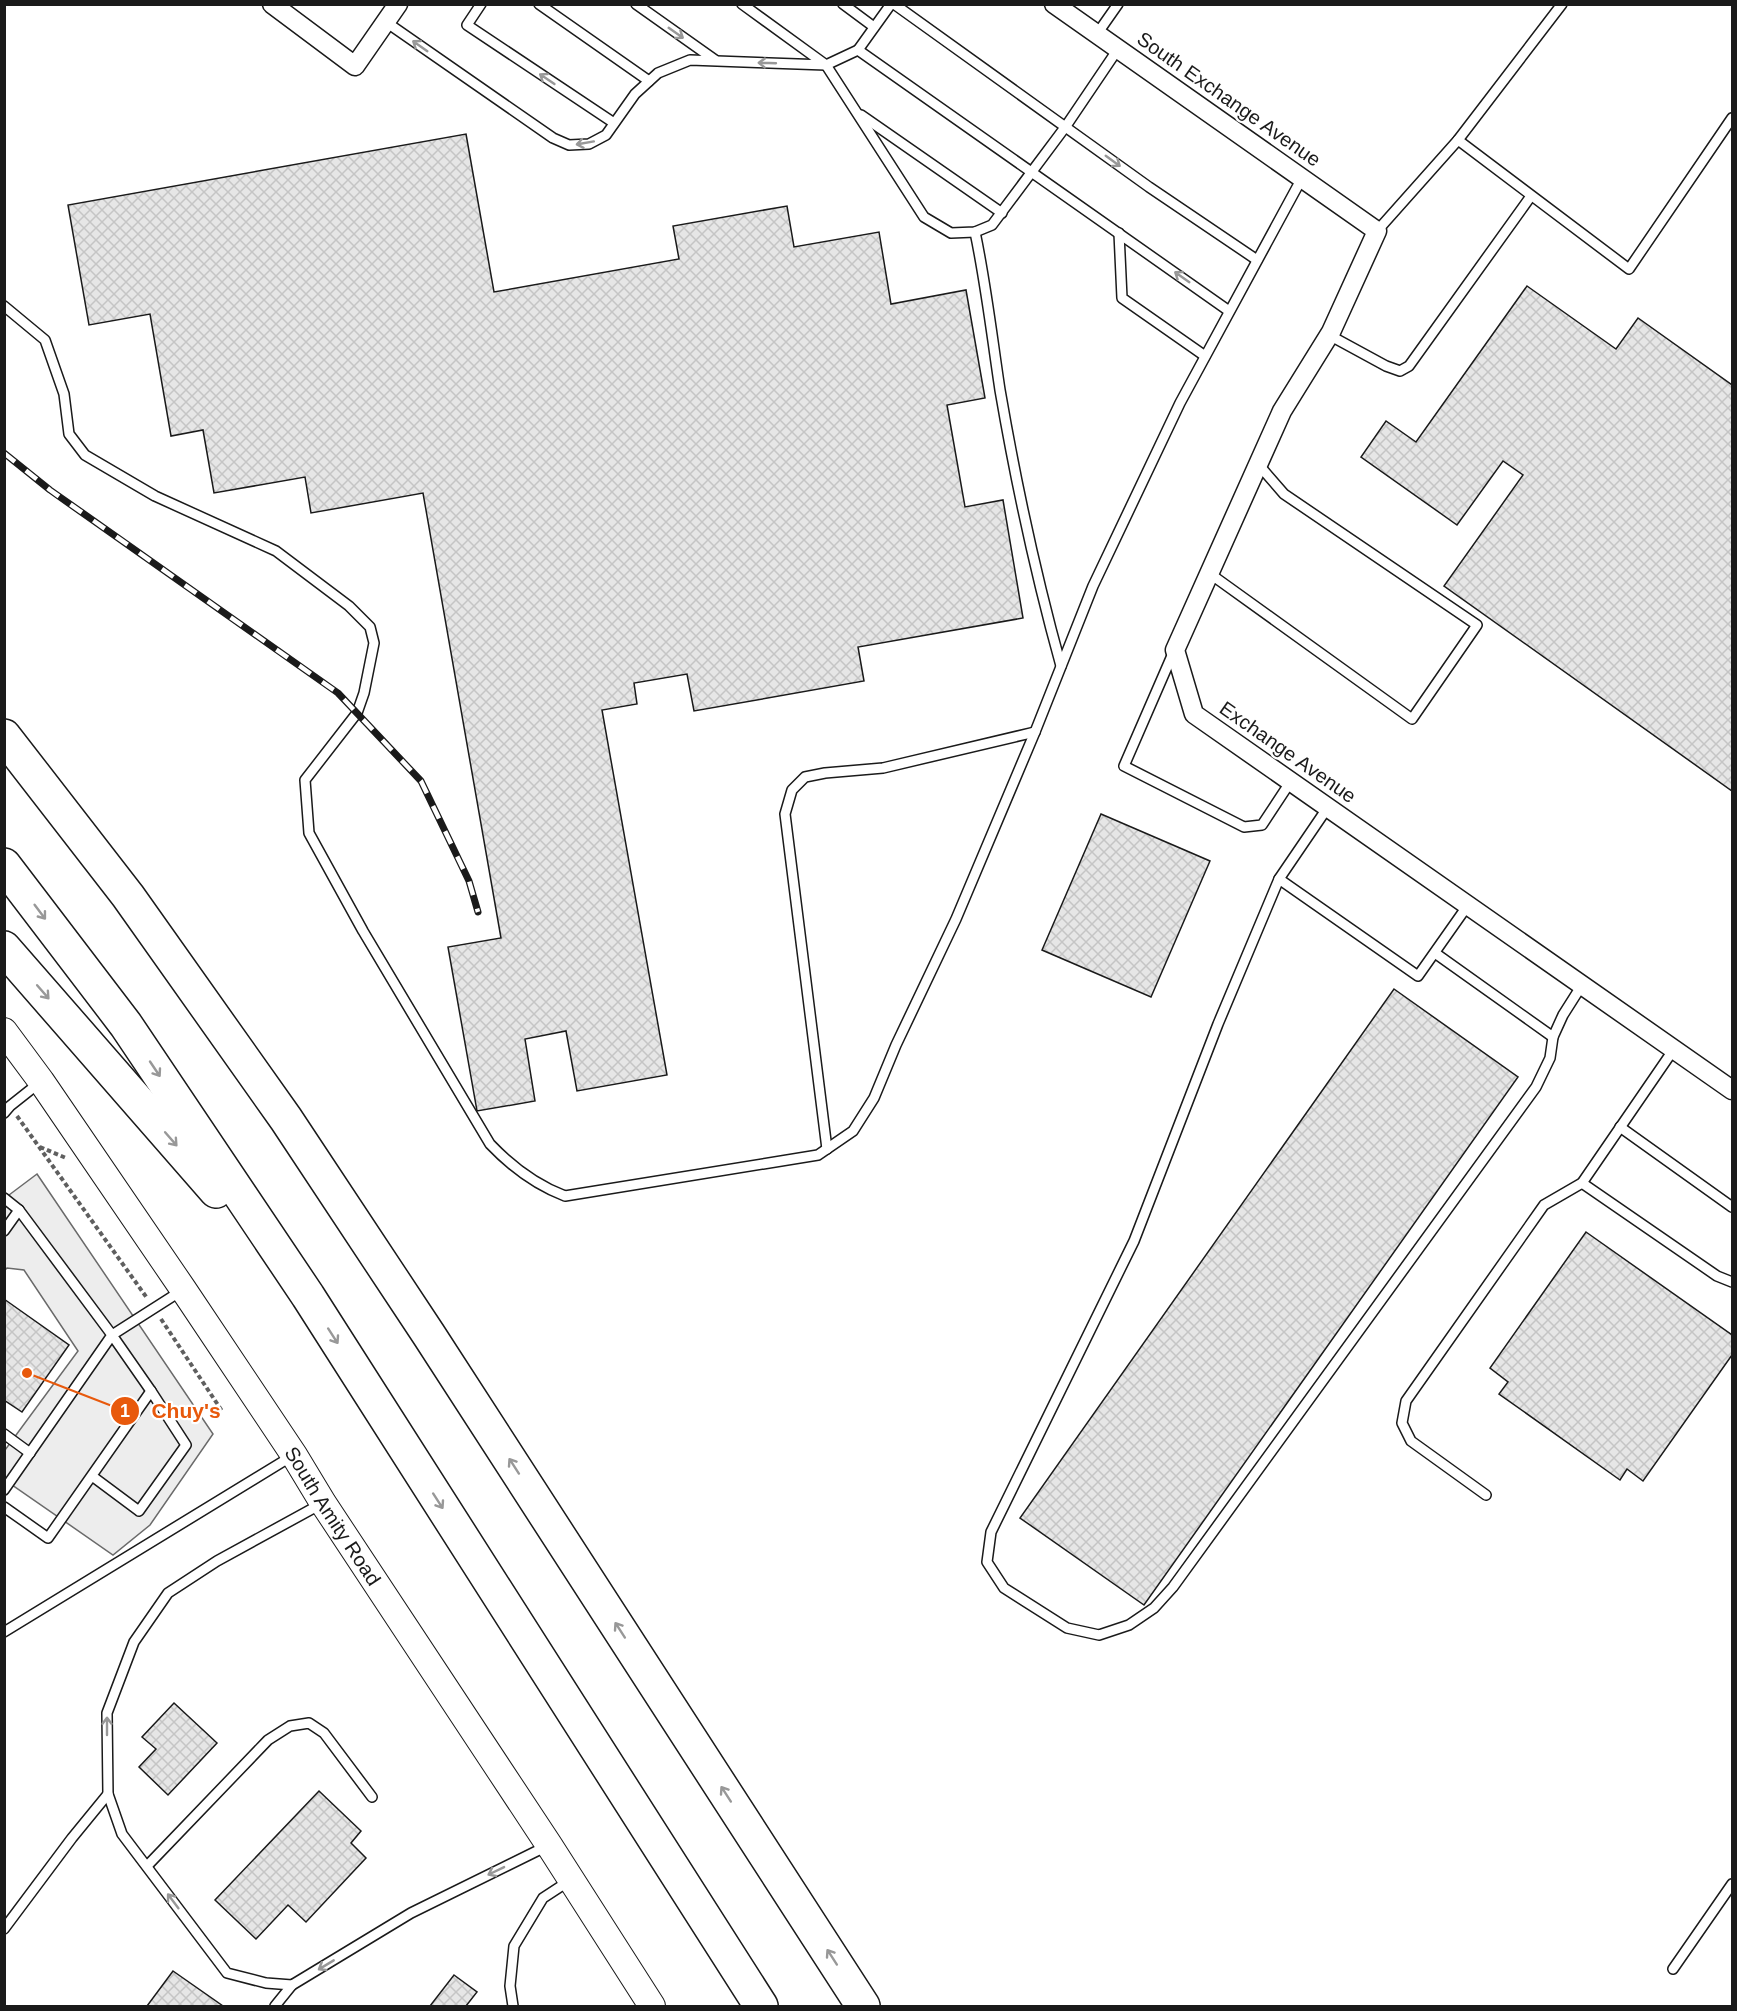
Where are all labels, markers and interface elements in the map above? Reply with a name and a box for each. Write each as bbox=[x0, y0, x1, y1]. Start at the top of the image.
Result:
one-way arrow bbox=[668, 27, 684, 39]
street label: South Exchange Avenue bbox=[1133, 27, 1325, 171]
one-way arrow bbox=[413, 40, 429, 52]
one-way arrow bbox=[758, 57, 778, 68]
one-way arrow bbox=[540, 73, 556, 85]
one-way arrow bbox=[576, 138, 595, 149]
one-way arrow bbox=[1105, 154, 1121, 167]
one-way arrow bbox=[1174, 271, 1190, 283]
street label: Exchange Avenue bbox=[1216, 697, 1360, 807]
one-way arrow bbox=[33, 904, 46, 920]
one-way arrow bbox=[36, 984, 50, 999]
one-way arrow bbox=[149, 1060, 161, 1077]
one-way arrow bbox=[164, 1131, 178, 1146]
one-way arrow bbox=[327, 1327, 339, 1344]
callout: Chuy's bbox=[110, 1391, 233, 1430]
text: Chuy's bbox=[151, 1399, 221, 1422]
text: 1 bbox=[120, 1401, 130, 1421]
street label: South Amity Road bbox=[281, 1442, 385, 1589]
one-way arrow bbox=[508, 1458, 520, 1475]
one-way arrow bbox=[432, 1492, 444, 1509]
one-way arrow bbox=[614, 1622, 626, 1639]
one-way arrow bbox=[101, 1716, 113, 1736]
one-way arrow bbox=[719, 1785, 732, 1802]
one-way arrow bbox=[488, 1866, 506, 1877]
one-way arrow bbox=[167, 1893, 180, 1909]
one-way arrow bbox=[825, 1949, 838, 1966]
one-way arrow bbox=[318, 1959, 335, 1971]

